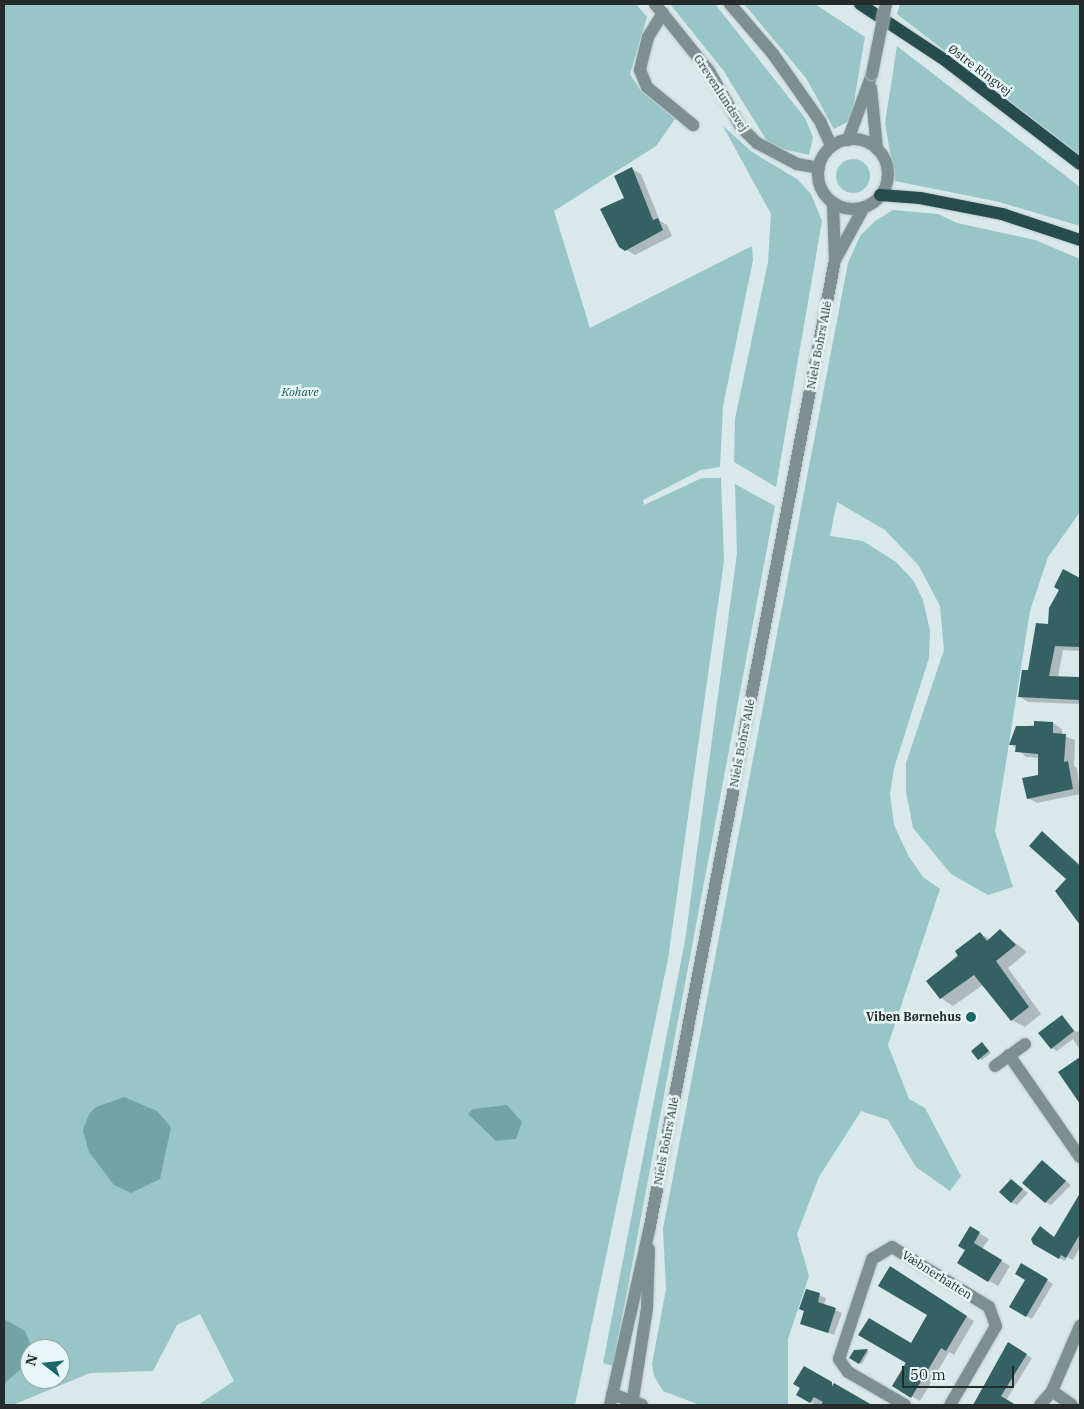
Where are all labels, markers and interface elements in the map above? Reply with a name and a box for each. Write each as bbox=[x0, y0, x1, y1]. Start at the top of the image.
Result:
street label: Østre Ringvej bbox=[945, 41, 1015, 99]
street label: Grevenlundsvej bbox=[691, 52, 751, 134]
street label: Niels Bohrs Allé bbox=[803, 300, 835, 390]
park label: Kohave bbox=[281, 385, 319, 399]
street label: Niels Bohrs Allé bbox=[726, 698, 758, 788]
place label: Viben Børnehus bbox=[866, 1010, 961, 1024]
marker: Viben Børnehus bbox=[965, 1011, 977, 1023]
street label: Niels Bohrs Allé bbox=[650, 1096, 682, 1186]
street label: Væbnerhatten bbox=[899, 1248, 975, 1302]
north arrow bbox=[20, 1339, 70, 1389]
text: N bbox=[21, 1352, 42, 1368]
scale bar bbox=[904, 1356, 1016, 1388]
text: 50 m bbox=[910, 1365, 946, 1384]

